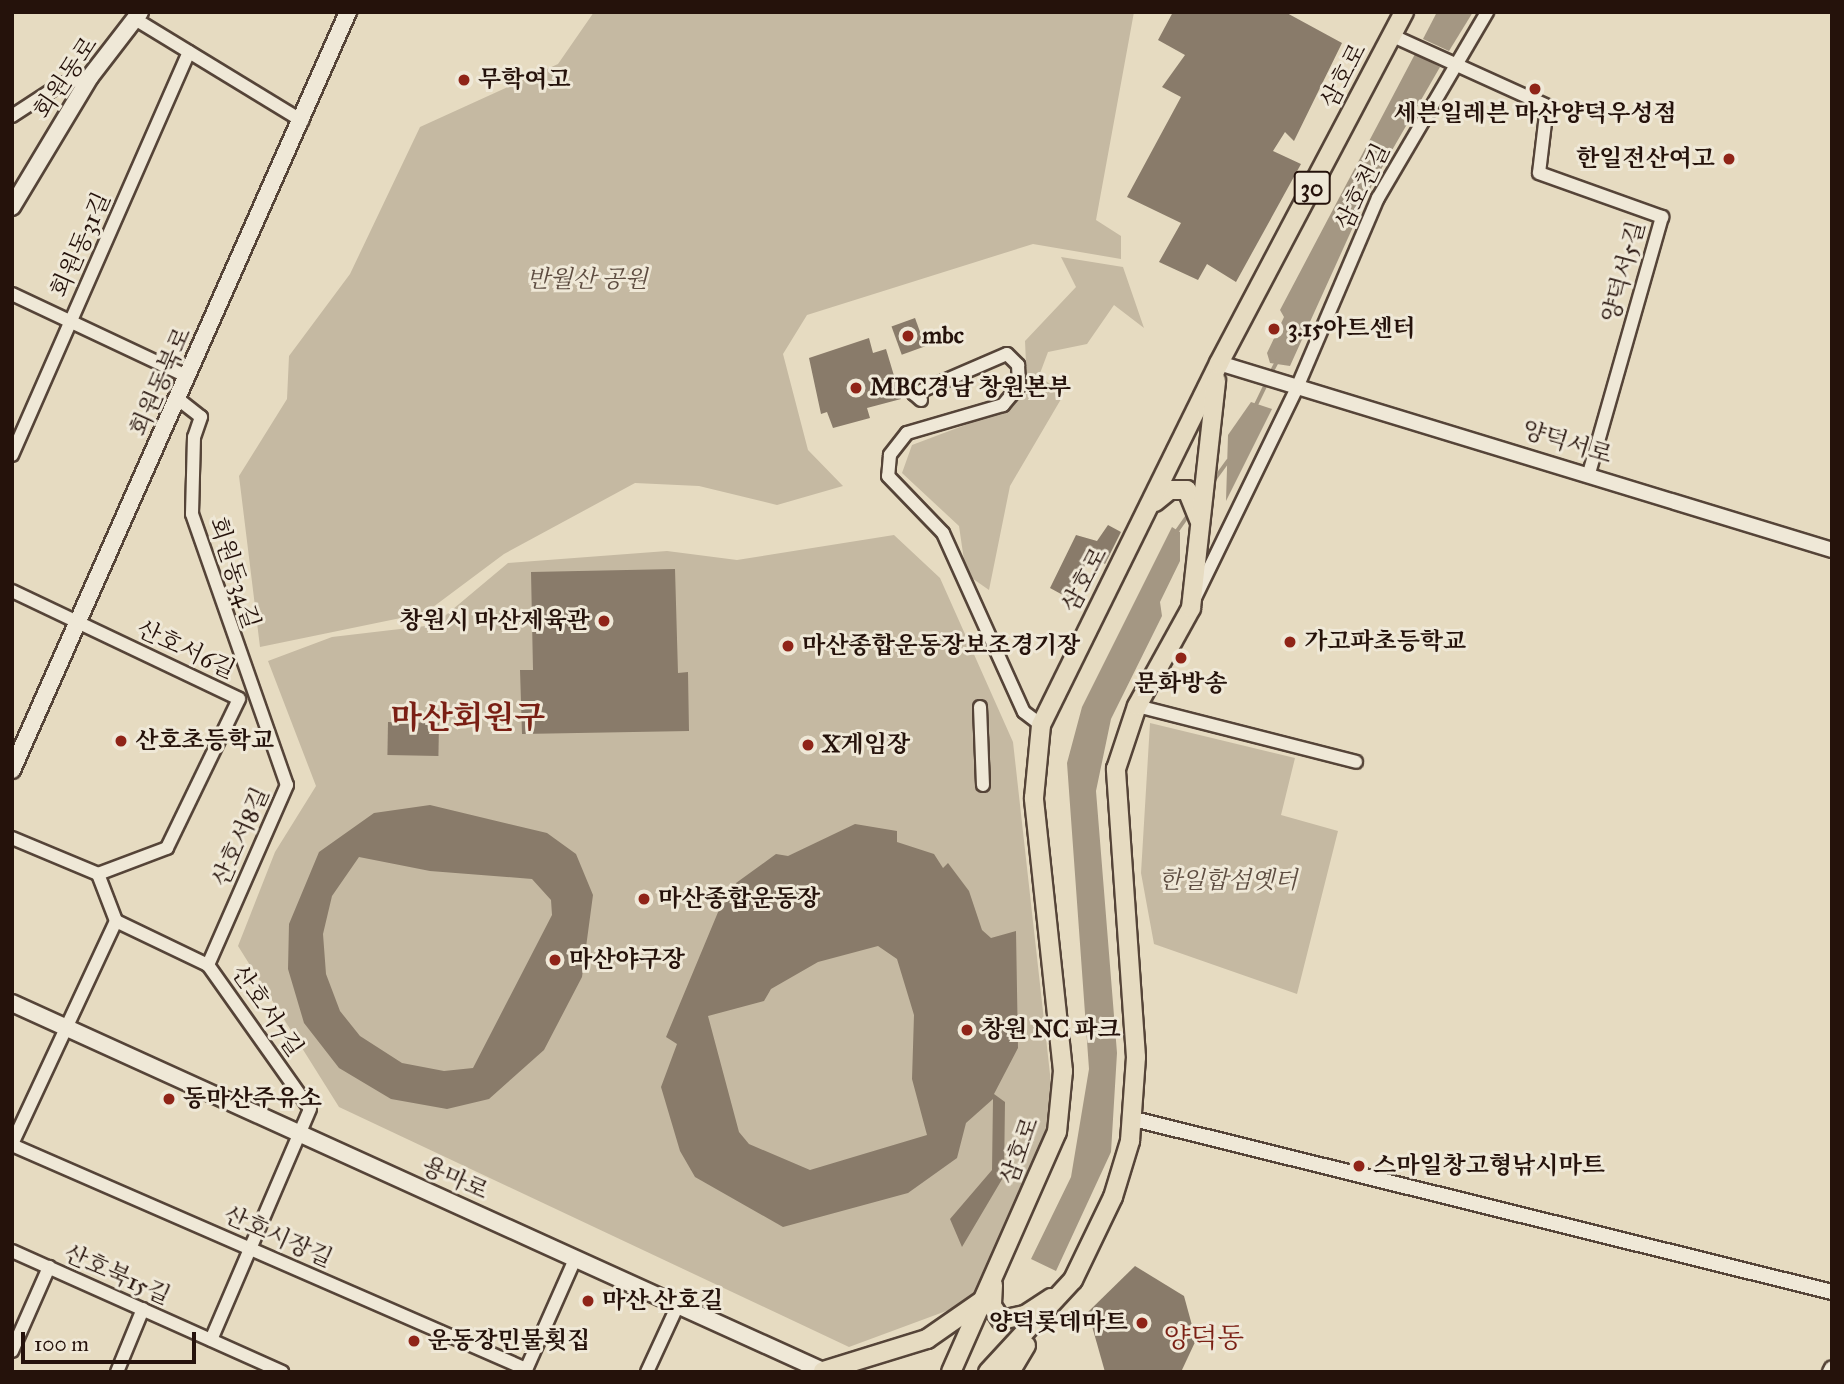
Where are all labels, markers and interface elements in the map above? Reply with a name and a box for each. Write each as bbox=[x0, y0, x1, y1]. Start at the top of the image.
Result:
street label: 회원동로 bbox=[28, 32, 104, 124]
street label: 삼호로 bbox=[1315, 39, 1373, 113]
place label: 무학여고 bbox=[478, 66, 571, 94]
marker: 무학여고 bbox=[456, 72, 472, 88]
marker: 세븐일레븐 마산양덕우성점 bbox=[1527, 81, 1543, 97]
place label: 세븐일레븐 마산양덕우성점 bbox=[1393, 100, 1677, 128]
street label: 삼호천길 bbox=[1330, 139, 1396, 235]
place label: 한일전산여고 bbox=[1576, 145, 1715, 173]
marker: 한일전산여고 bbox=[1721, 151, 1737, 167]
road number: 30 bbox=[1293, 168, 1331, 208]
street label: 회원동31길 bbox=[45, 188, 117, 302]
street label: 양덕서5길 bbox=[1597, 218, 1651, 326]
park label: 반월산 공원 bbox=[526, 266, 648, 294]
place label: 3.15아트센터 bbox=[1288, 315, 1416, 343]
marker: 3.15아트센터 bbox=[1266, 321, 1282, 337]
place label: mbc bbox=[922, 322, 964, 350]
street label: 회원동북로 bbox=[124, 323, 198, 441]
marker: mbc bbox=[900, 328, 916, 344]
place label: MBC경남 창원본부 bbox=[870, 374, 1071, 402]
marker: MBC경남 창원본부 bbox=[848, 380, 864, 396]
street label: 양덕서로 bbox=[1518, 416, 1616, 470]
street label: 회원동34길 bbox=[202, 514, 266, 632]
street label: 삼호로 bbox=[1056, 543, 1114, 617]
place label: 창원시 마산제육관 bbox=[399, 607, 590, 635]
marker: 창원시 마산제육관 bbox=[596, 613, 612, 629]
street label: 산호서6길 bbox=[132, 615, 240, 685]
place label: 가고파초등학교 bbox=[1304, 628, 1466, 656]
place label: 마산종합운동장보조경기장 bbox=[802, 632, 1080, 660]
marker: 가고파초등학교 bbox=[1282, 634, 1298, 650]
marker: 마산종합운동장보조경기장 bbox=[780, 638, 796, 654]
marker: 문화방송 bbox=[1173, 650, 1189, 666]
place label: 문화방송 bbox=[1135, 670, 1227, 698]
district label: 마산회원구 bbox=[391, 699, 545, 737]
place label: 산호초등학교 bbox=[135, 727, 274, 755]
place label: X게임장 bbox=[822, 731, 910, 759]
marker: 산호초등학교 bbox=[113, 733, 129, 749]
marker: X게임장 bbox=[800, 737, 816, 753]
street label: 산호서8길 bbox=[206, 783, 276, 891]
park label: 한일합섬옛터 bbox=[1158, 867, 1298, 895]
place label: 마산종합운동장 bbox=[658, 885, 820, 913]
marker: 마산종합운동장 bbox=[636, 891, 652, 907]
place label: 마산야구장 bbox=[569, 946, 685, 974]
marker: 마산야구장 bbox=[547, 952, 563, 968]
street label: 산호서7길 bbox=[225, 960, 309, 1062]
place label: 창원 NC 파크 bbox=[981, 1016, 1121, 1044]
marker: 창원 NC 파크 bbox=[959, 1022, 975, 1038]
place label: 동마산주유소 bbox=[183, 1085, 322, 1113]
marker: 동마산주유소 bbox=[161, 1091, 177, 1107]
street label: 삼호로 bbox=[995, 1113, 1045, 1189]
street label: 용마로 bbox=[417, 1152, 493, 1206]
place label: 스마일창고형낚시마트 bbox=[1373, 1152, 1605, 1180]
marker: 스마일창고형낚시마트 bbox=[1351, 1158, 1367, 1174]
street label: 산호시장길 bbox=[219, 1200, 337, 1274]
street label: 산호북15길 bbox=[59, 1239, 175, 1311]
place label: 마산 산호길 bbox=[602, 1287, 723, 1315]
marker: 마산 산호길 bbox=[580, 1293, 596, 1309]
place label: 양덕롯데마트 bbox=[989, 1309, 1128, 1337]
marker: 양덕롯데마트 bbox=[1134, 1315, 1150, 1331]
scale bar bbox=[24, 1318, 200, 1362]
district label: 양덕동 bbox=[1163, 1321, 1245, 1355]
place label: 운동장민물횟집 bbox=[428, 1327, 590, 1355]
text: 100 m bbox=[34, 1331, 89, 1357]
marker: 운동장민물횟집 bbox=[406, 1333, 422, 1349]

